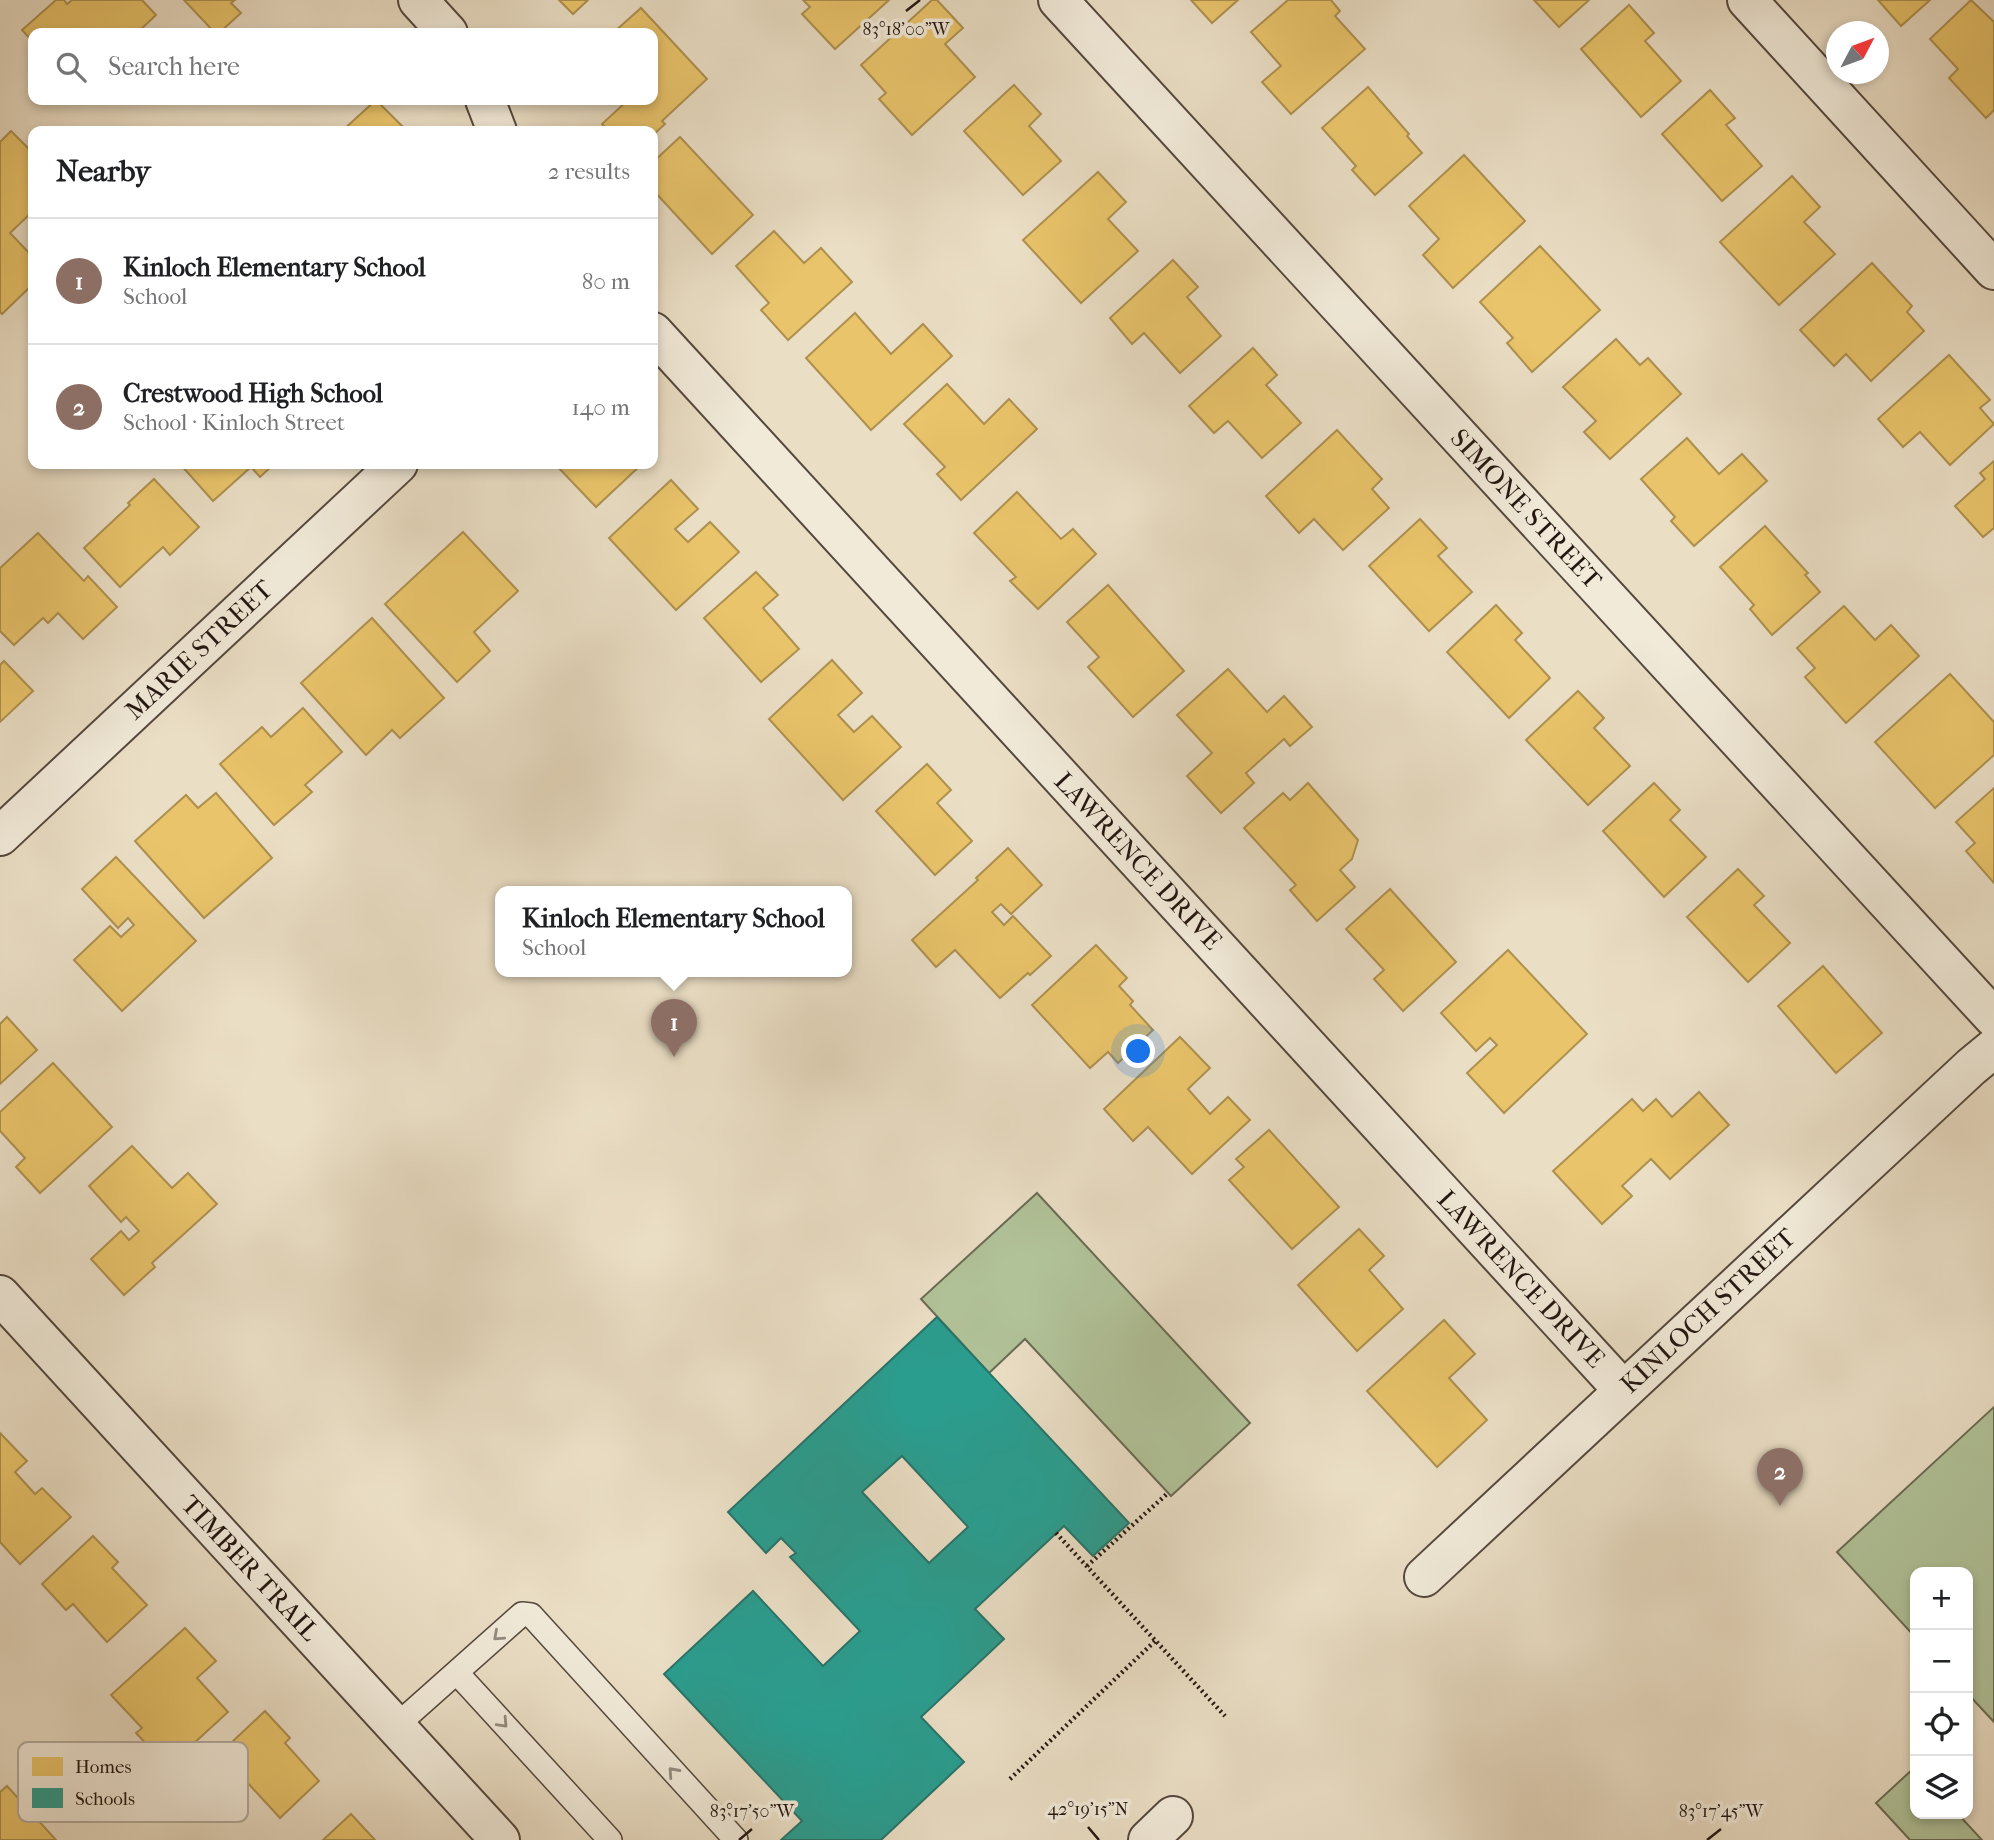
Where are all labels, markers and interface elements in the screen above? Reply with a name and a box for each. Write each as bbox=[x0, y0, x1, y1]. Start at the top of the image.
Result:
text: 83°18'00"W bbox=[863, 19, 951, 40]
north arrow bbox=[1826, 21, 1889, 84]
search box bbox=[28, 28, 658, 105]
icon: search bbox=[52, 48, 90, 86]
text: Search here bbox=[108, 51, 240, 82]
text: Nearby bbox=[56, 154, 151, 189]
text: 2 results bbox=[548, 158, 630, 185]
text: Kinloch Elementary School bbox=[123, 252, 426, 283]
text: 1 bbox=[75, 268, 83, 295]
text: 80 m bbox=[582, 268, 630, 295]
text: School bbox=[123, 283, 187, 310]
text: Crestwood High School bbox=[123, 378, 383, 409]
text: 2 bbox=[73, 394, 85, 421]
text: 140 m bbox=[571, 394, 630, 421]
text: School · Kinloch Street bbox=[123, 409, 345, 436]
street label: SIMONE STREET bbox=[1444, 423, 1608, 596]
street label: MARIE STREET bbox=[119, 574, 279, 726]
street label: LAWRENCE DRIVE bbox=[1048, 766, 1228, 956]
popup bbox=[495, 886, 852, 977]
text: Kinloch Elementary School bbox=[522, 903, 825, 934]
text: School bbox=[522, 934, 586, 961]
pin: 1 bbox=[651, 999, 697, 1057]
your location bbox=[1121, 1034, 1155, 1068]
street label: LAWRENCE DRIVE bbox=[1431, 1184, 1611, 1374]
street label: KINLOCH STREET bbox=[1614, 1222, 1802, 1400]
pin: 2 bbox=[1757, 1448, 1803, 1506]
street label: TIMBER TRAIL bbox=[175, 1489, 326, 1647]
map controls bbox=[1910, 1567, 1973, 1819]
button: + bbox=[1910, 1567, 1973, 1630]
one-way arrow bbox=[493, 1628, 506, 1640]
button: − bbox=[1910, 1630, 1973, 1693]
button: locate bbox=[1910, 1693, 1973, 1756]
one-way arrow bbox=[494, 1715, 507, 1728]
legend bbox=[18, 1742, 248, 1822]
text: Homes bbox=[75, 1756, 131, 1778]
button: layers bbox=[1910, 1756, 1973, 1819]
one-way arrow bbox=[669, 1767, 681, 1780]
text: Schools bbox=[75, 1788, 135, 1810]
text: 42°19'15"N bbox=[1048, 1799, 1129, 1820]
text: 83°17'50"W bbox=[710, 1801, 795, 1822]
text: 83°17'45"W bbox=[1679, 1801, 1765, 1822]

